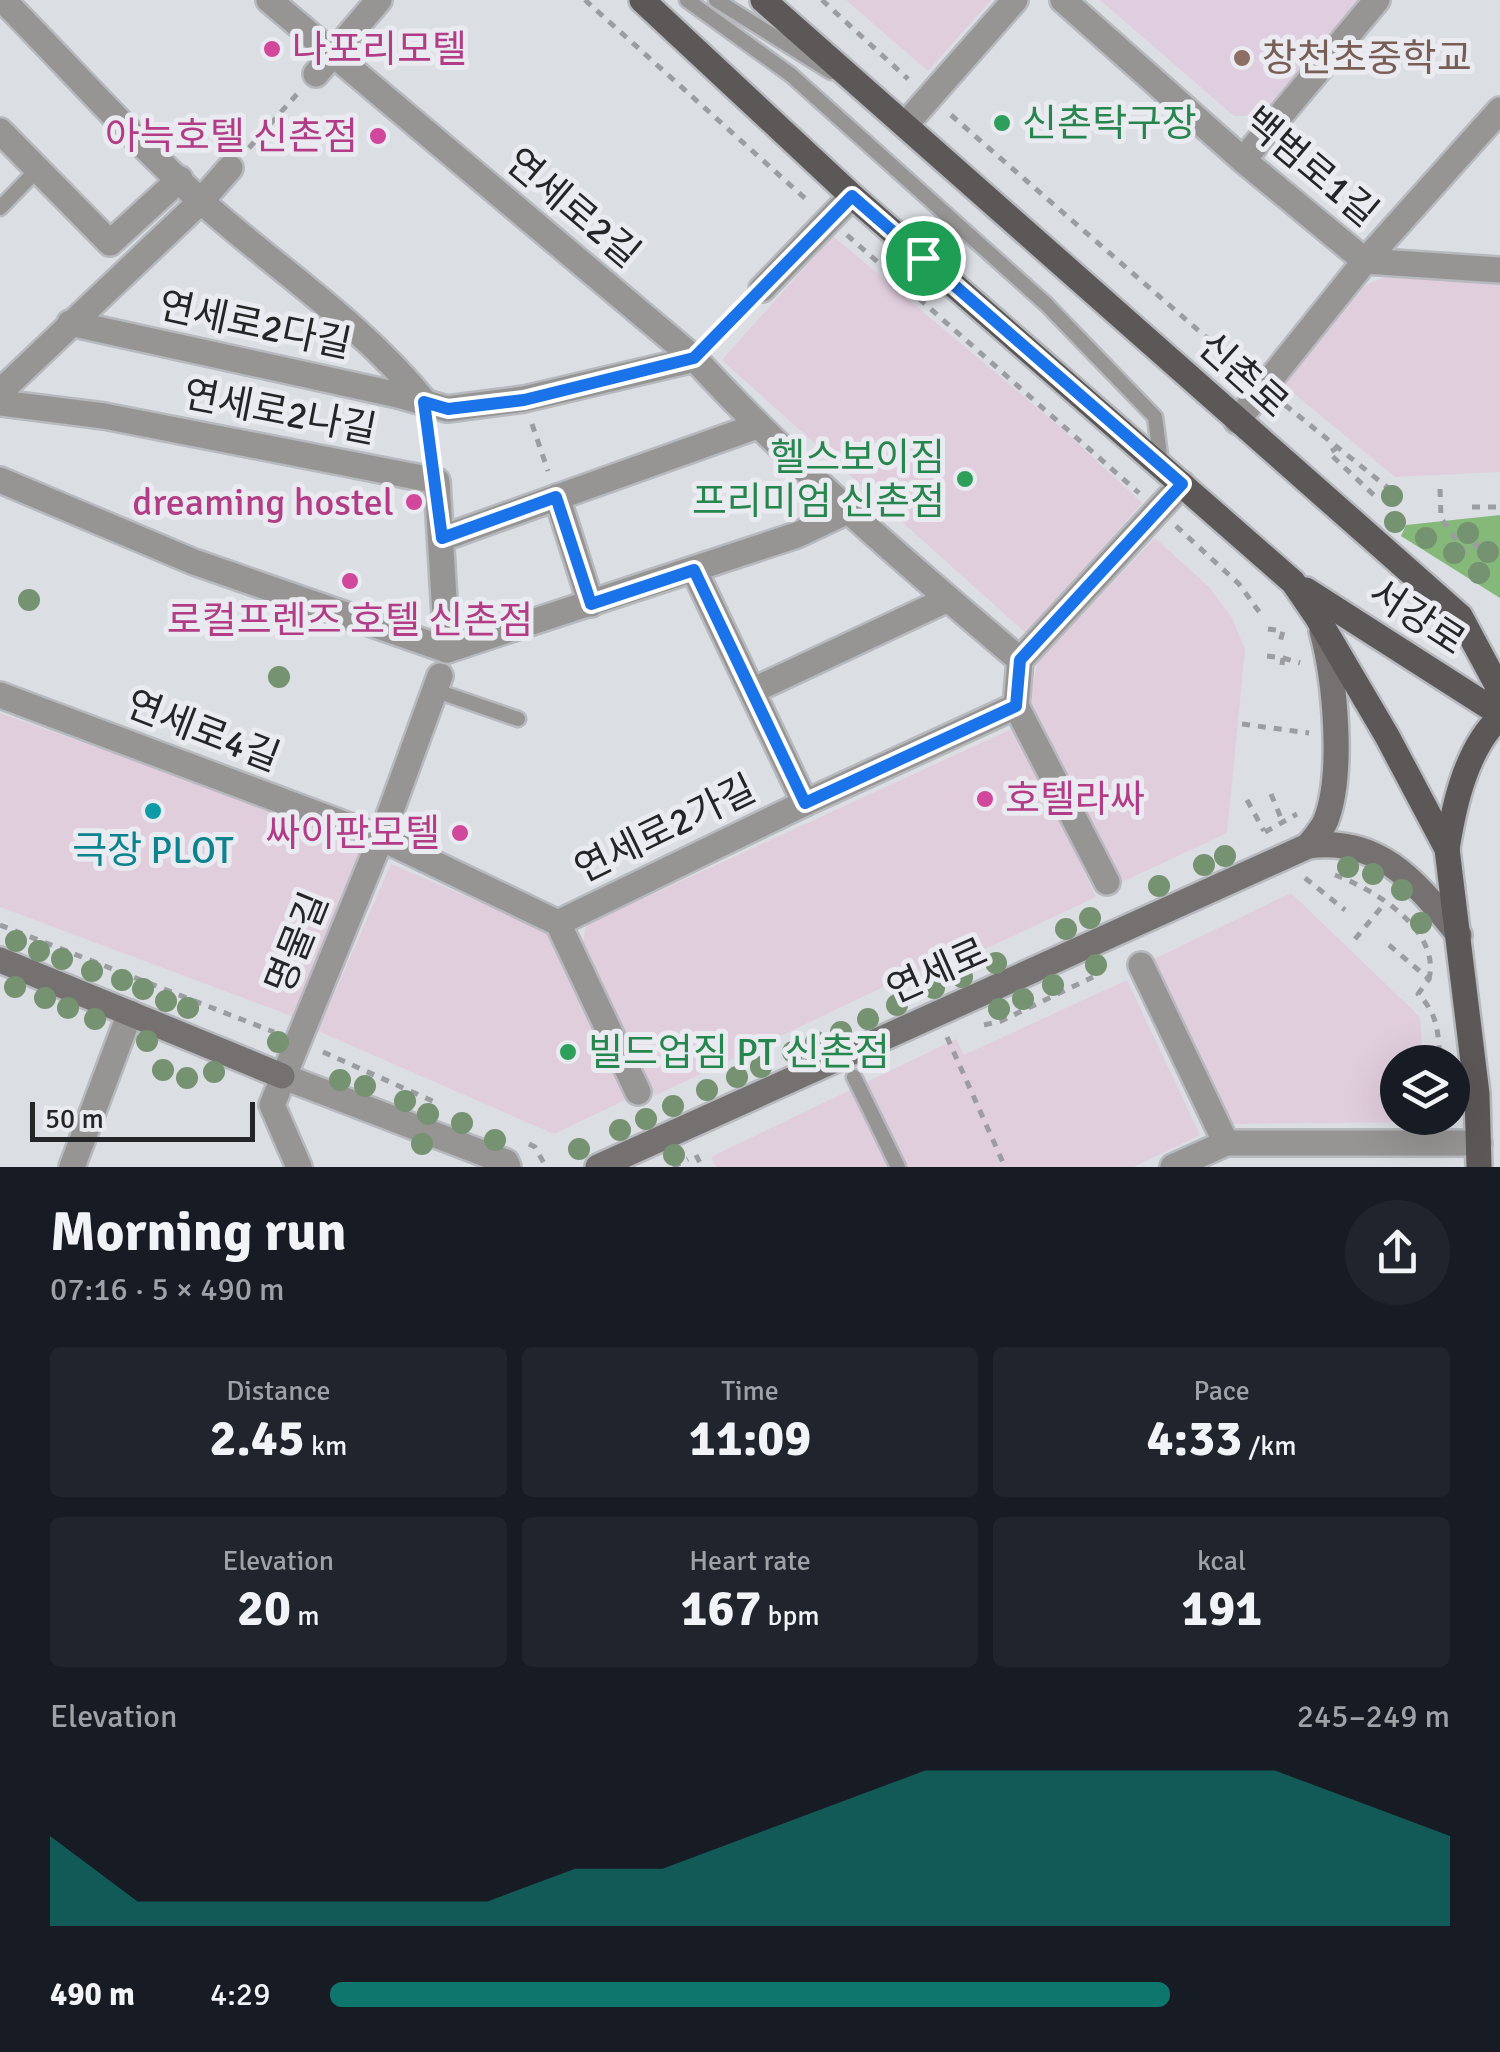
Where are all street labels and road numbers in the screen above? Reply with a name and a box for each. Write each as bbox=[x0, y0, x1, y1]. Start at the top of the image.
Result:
street label: 백범로1길 bbox=[1234, 97, 1388, 237]
street label: 연세로2길 bbox=[496, 138, 650, 278]
street label: 연세로2다길 bbox=[155, 282, 355, 368]
street label: 신촌로 bbox=[1188, 322, 1298, 428]
street label: 연세로2나길 bbox=[180, 370, 380, 454]
street label: 서강로 bbox=[1360, 569, 1474, 665]
street label: 연세로4길 bbox=[120, 680, 286, 782]
street label: 연세로2가길 bbox=[567, 765, 763, 893]
street label: 명물길 bbox=[256, 886, 338, 1000]
street label: 연세로 bbox=[880, 928, 994, 1014]

